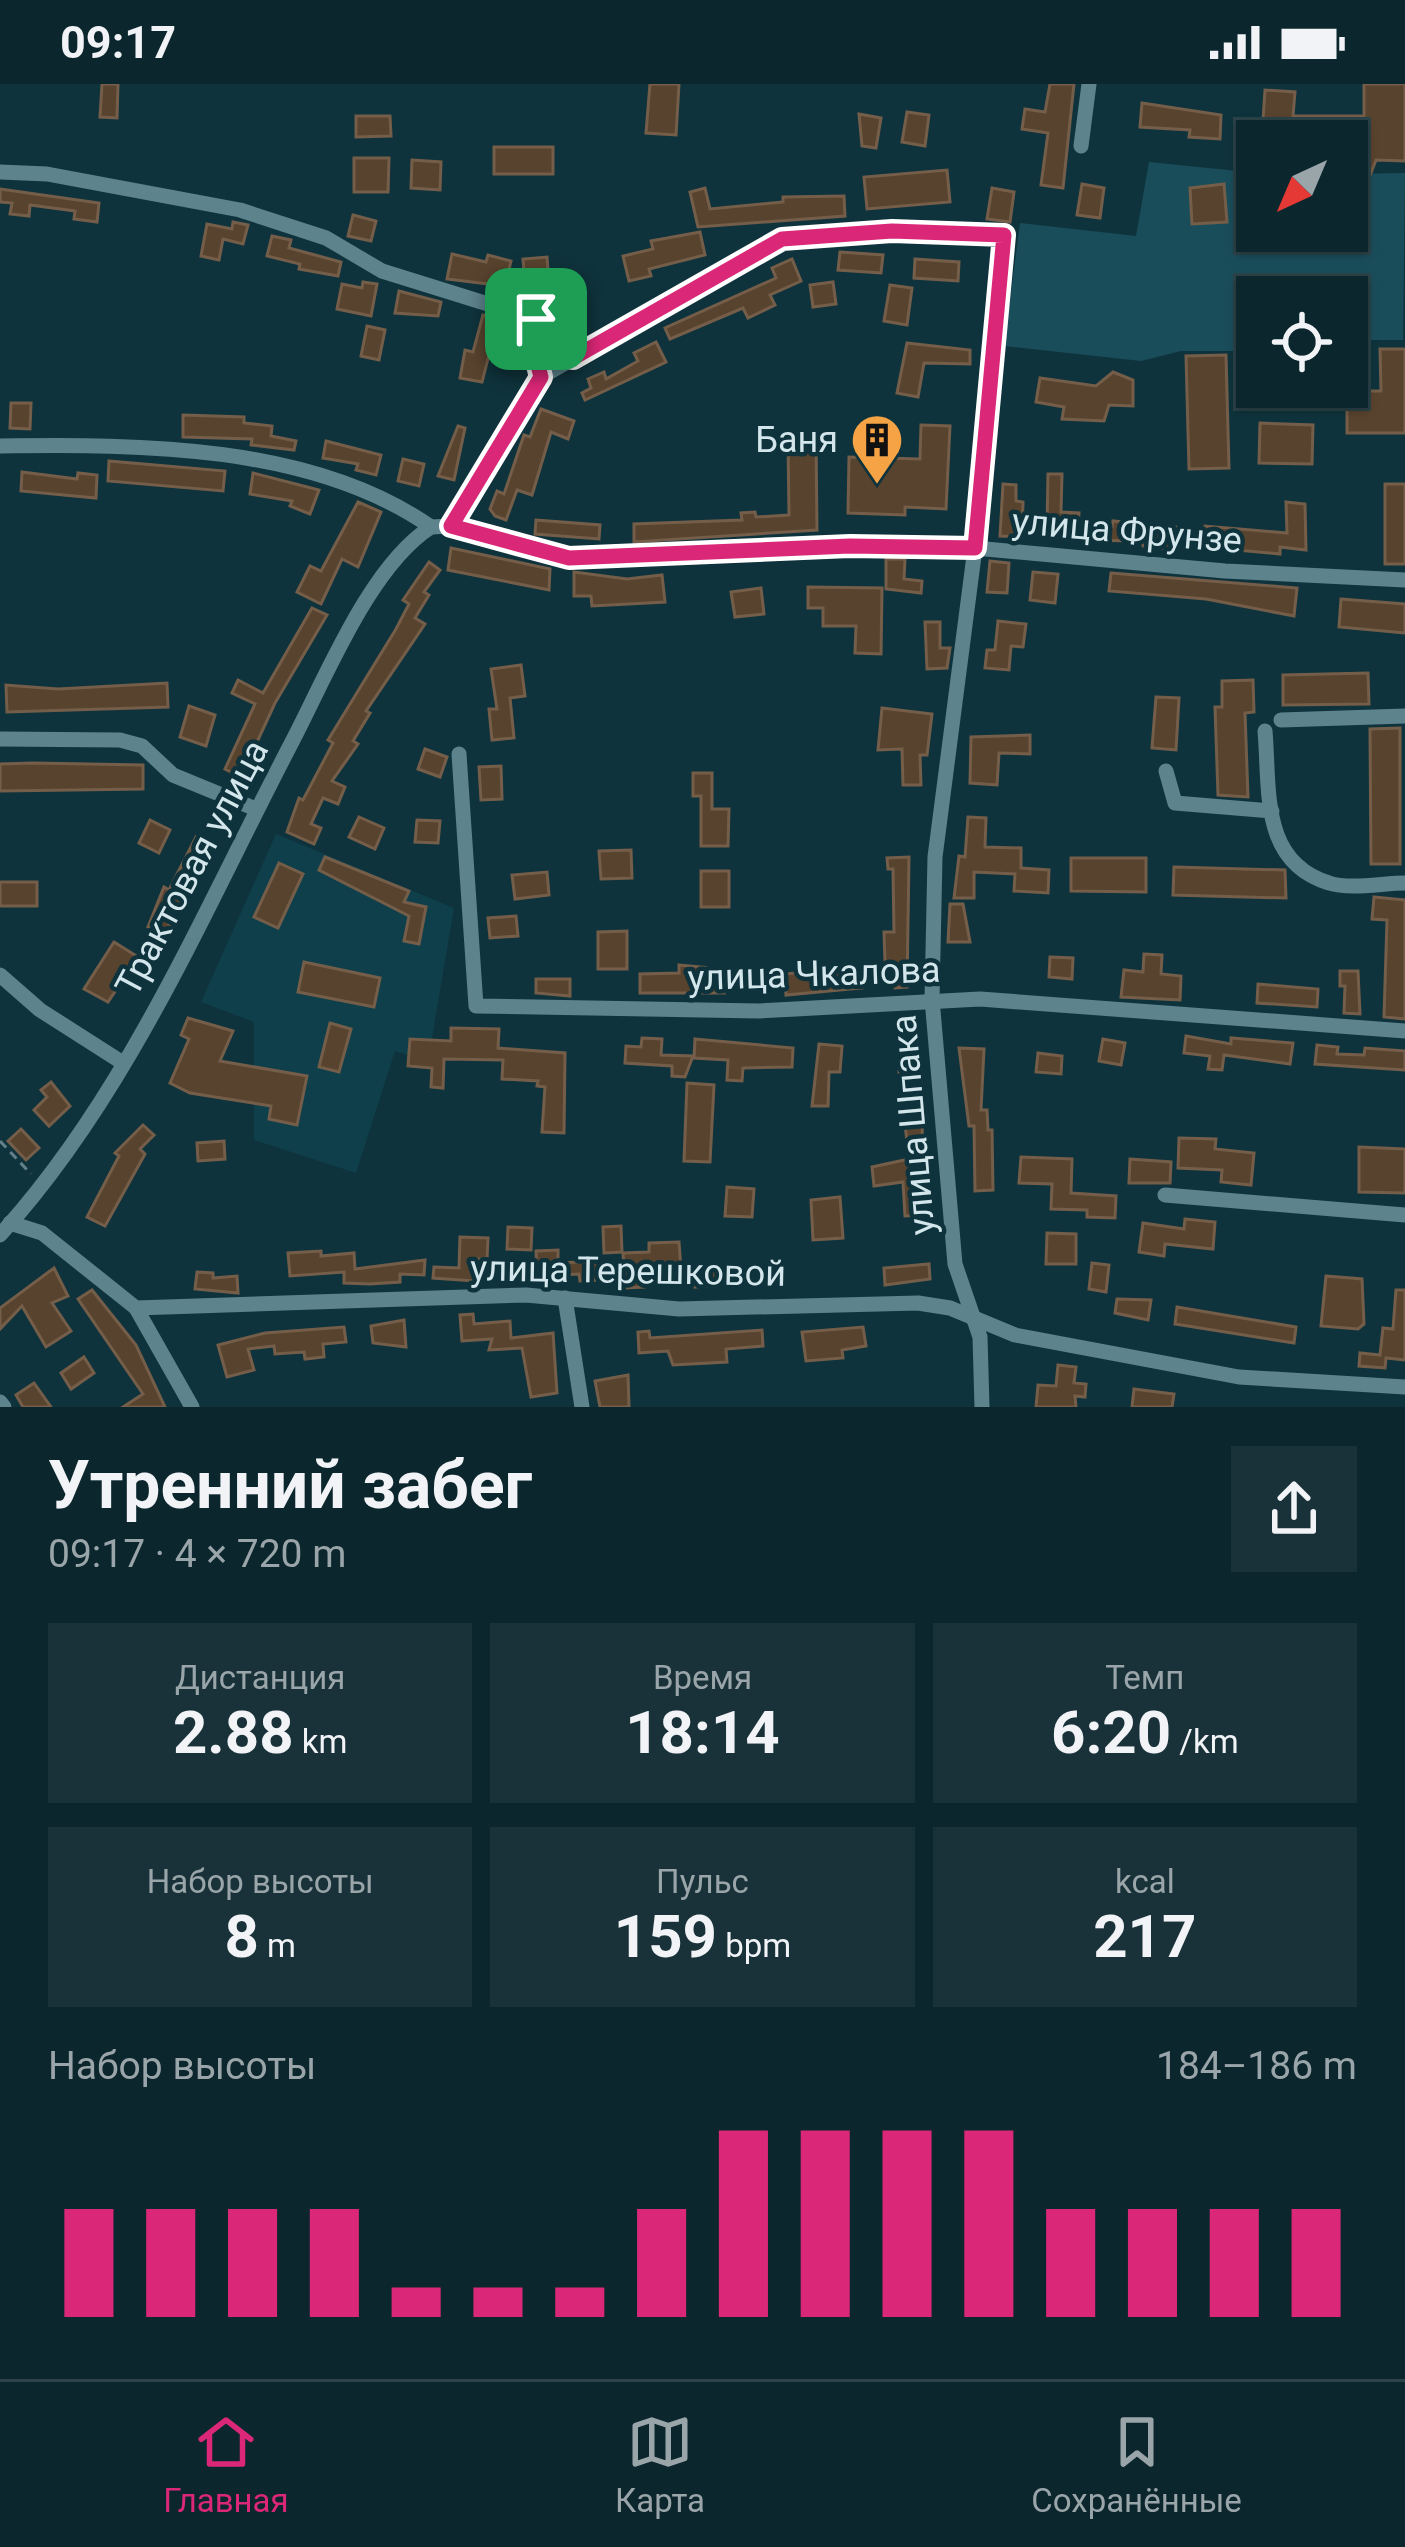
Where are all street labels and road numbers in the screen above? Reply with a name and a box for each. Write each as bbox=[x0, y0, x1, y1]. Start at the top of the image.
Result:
street label: улица Фрунзе bbox=[1010, 500, 1244, 562]
street label: Трактовая улица bbox=[107, 733, 277, 1003]
street label: улица Чкалова bbox=[687, 949, 941, 999]
street label: улица Шпака bbox=[882, 1013, 944, 1237]
street label: улица Терешковой bbox=[470, 1247, 786, 1295]

